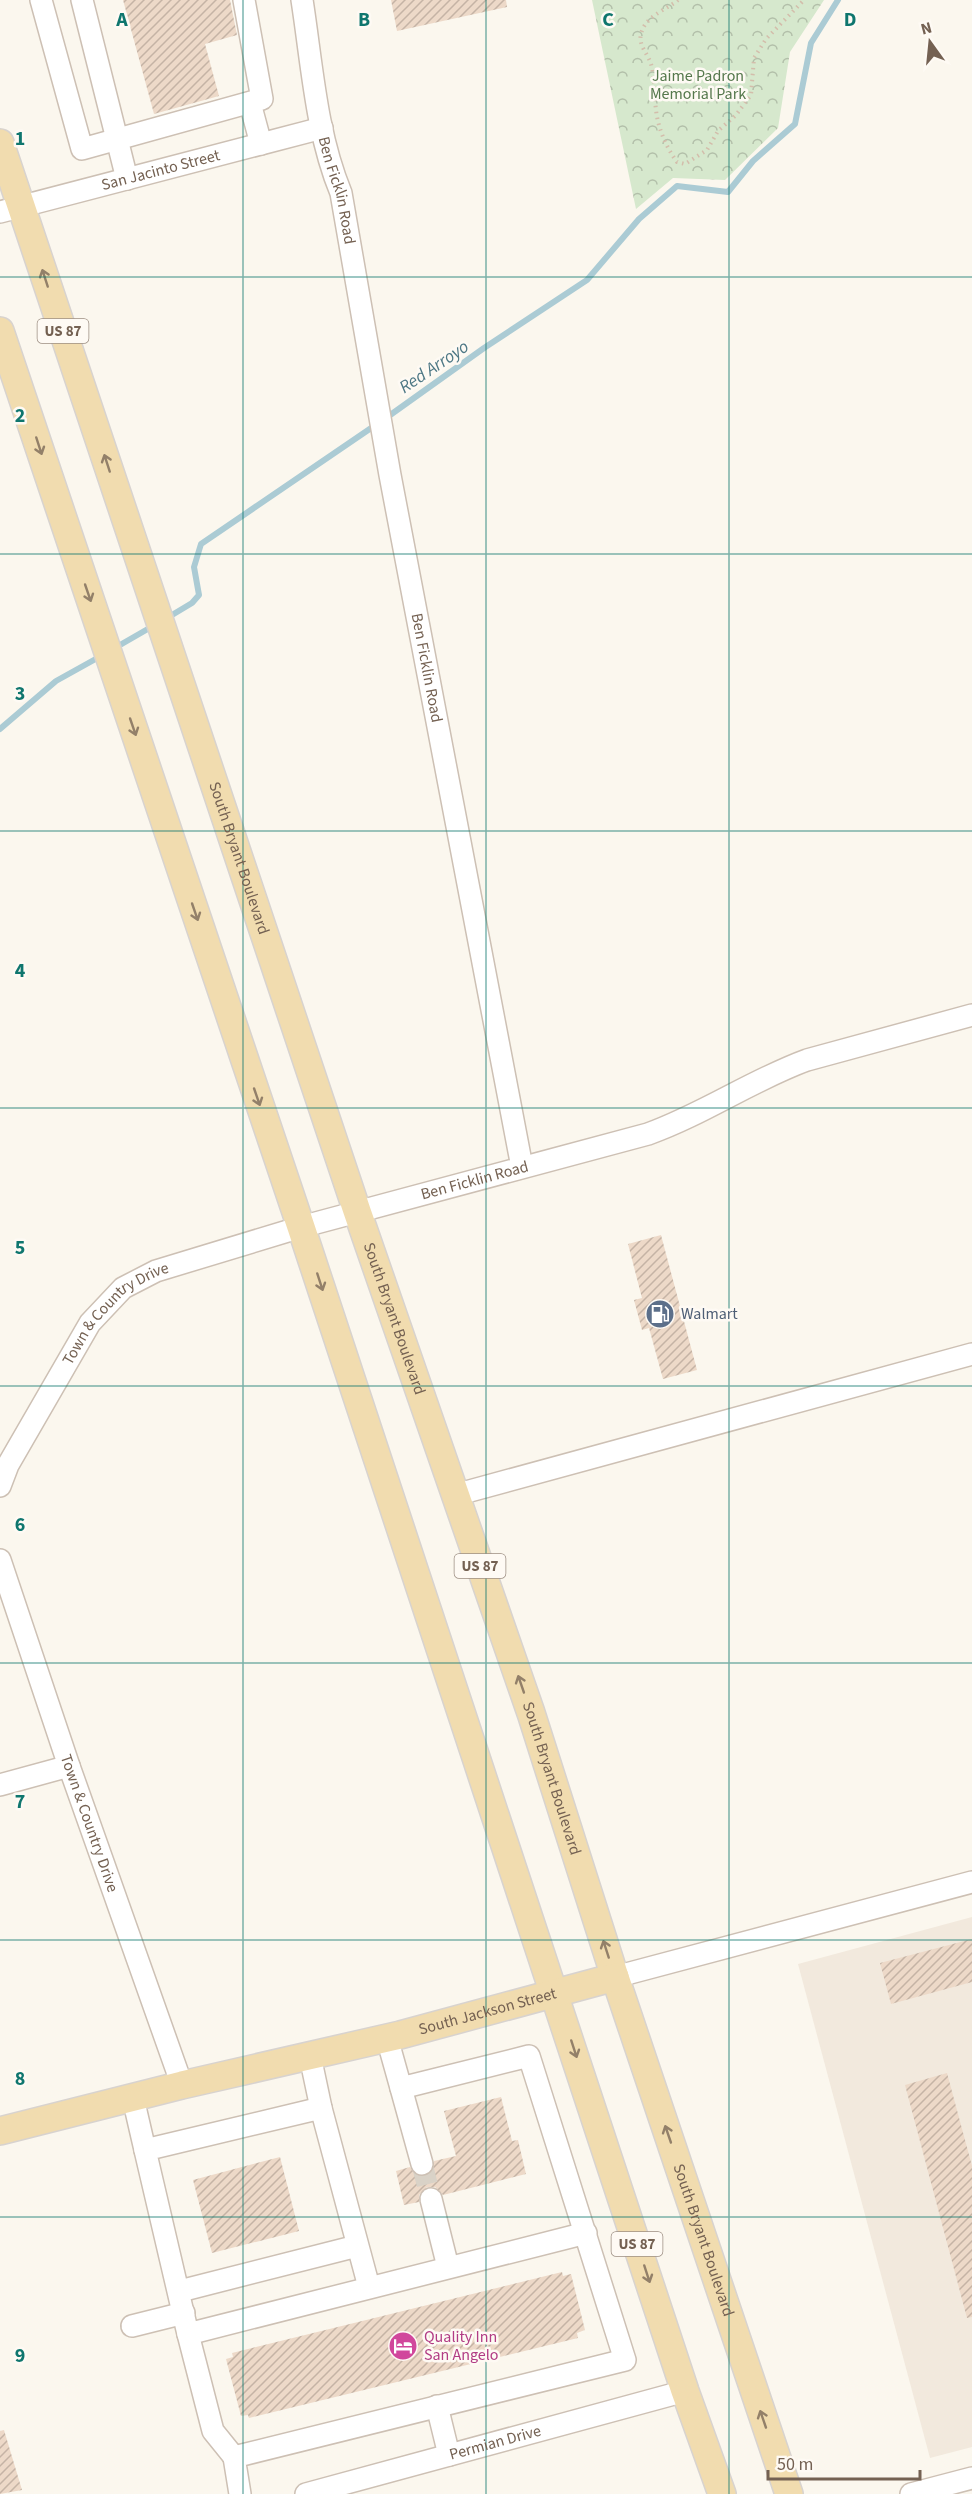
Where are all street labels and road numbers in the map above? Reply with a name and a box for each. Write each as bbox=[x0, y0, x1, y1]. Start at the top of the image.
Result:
street label: Ben Ficklin Road bbox=[313, 134, 361, 246]
street label: San Jacinto Street bbox=[99, 144, 223, 196]
road number: US 87 bbox=[38, 319, 88, 343]
street label: Ben Ficklin Road bbox=[406, 611, 448, 724]
street label: South Bryant Boulevard bbox=[203, 779, 275, 937]
street label: Ben Ficklin Road bbox=[418, 1155, 531, 1205]
street label: South Bryant Boulevard bbox=[358, 1240, 431, 1398]
street label: Town & Country Drive bbox=[57, 1257, 171, 1369]
road number: US 87 bbox=[454, 1554, 506, 1578]
street label: South Bryant Boulevard bbox=[517, 1699, 587, 1858]
street label: Town & Country Drive bbox=[55, 1752, 124, 1895]
street label: South Jackson Street bbox=[416, 1982, 559, 2040]
street label: South Bryant Boulevard bbox=[668, 2161, 739, 2319]
road number: US 87 bbox=[612, 2232, 662, 2256]
street label: Permian Drive bbox=[447, 2420, 544, 2466]

